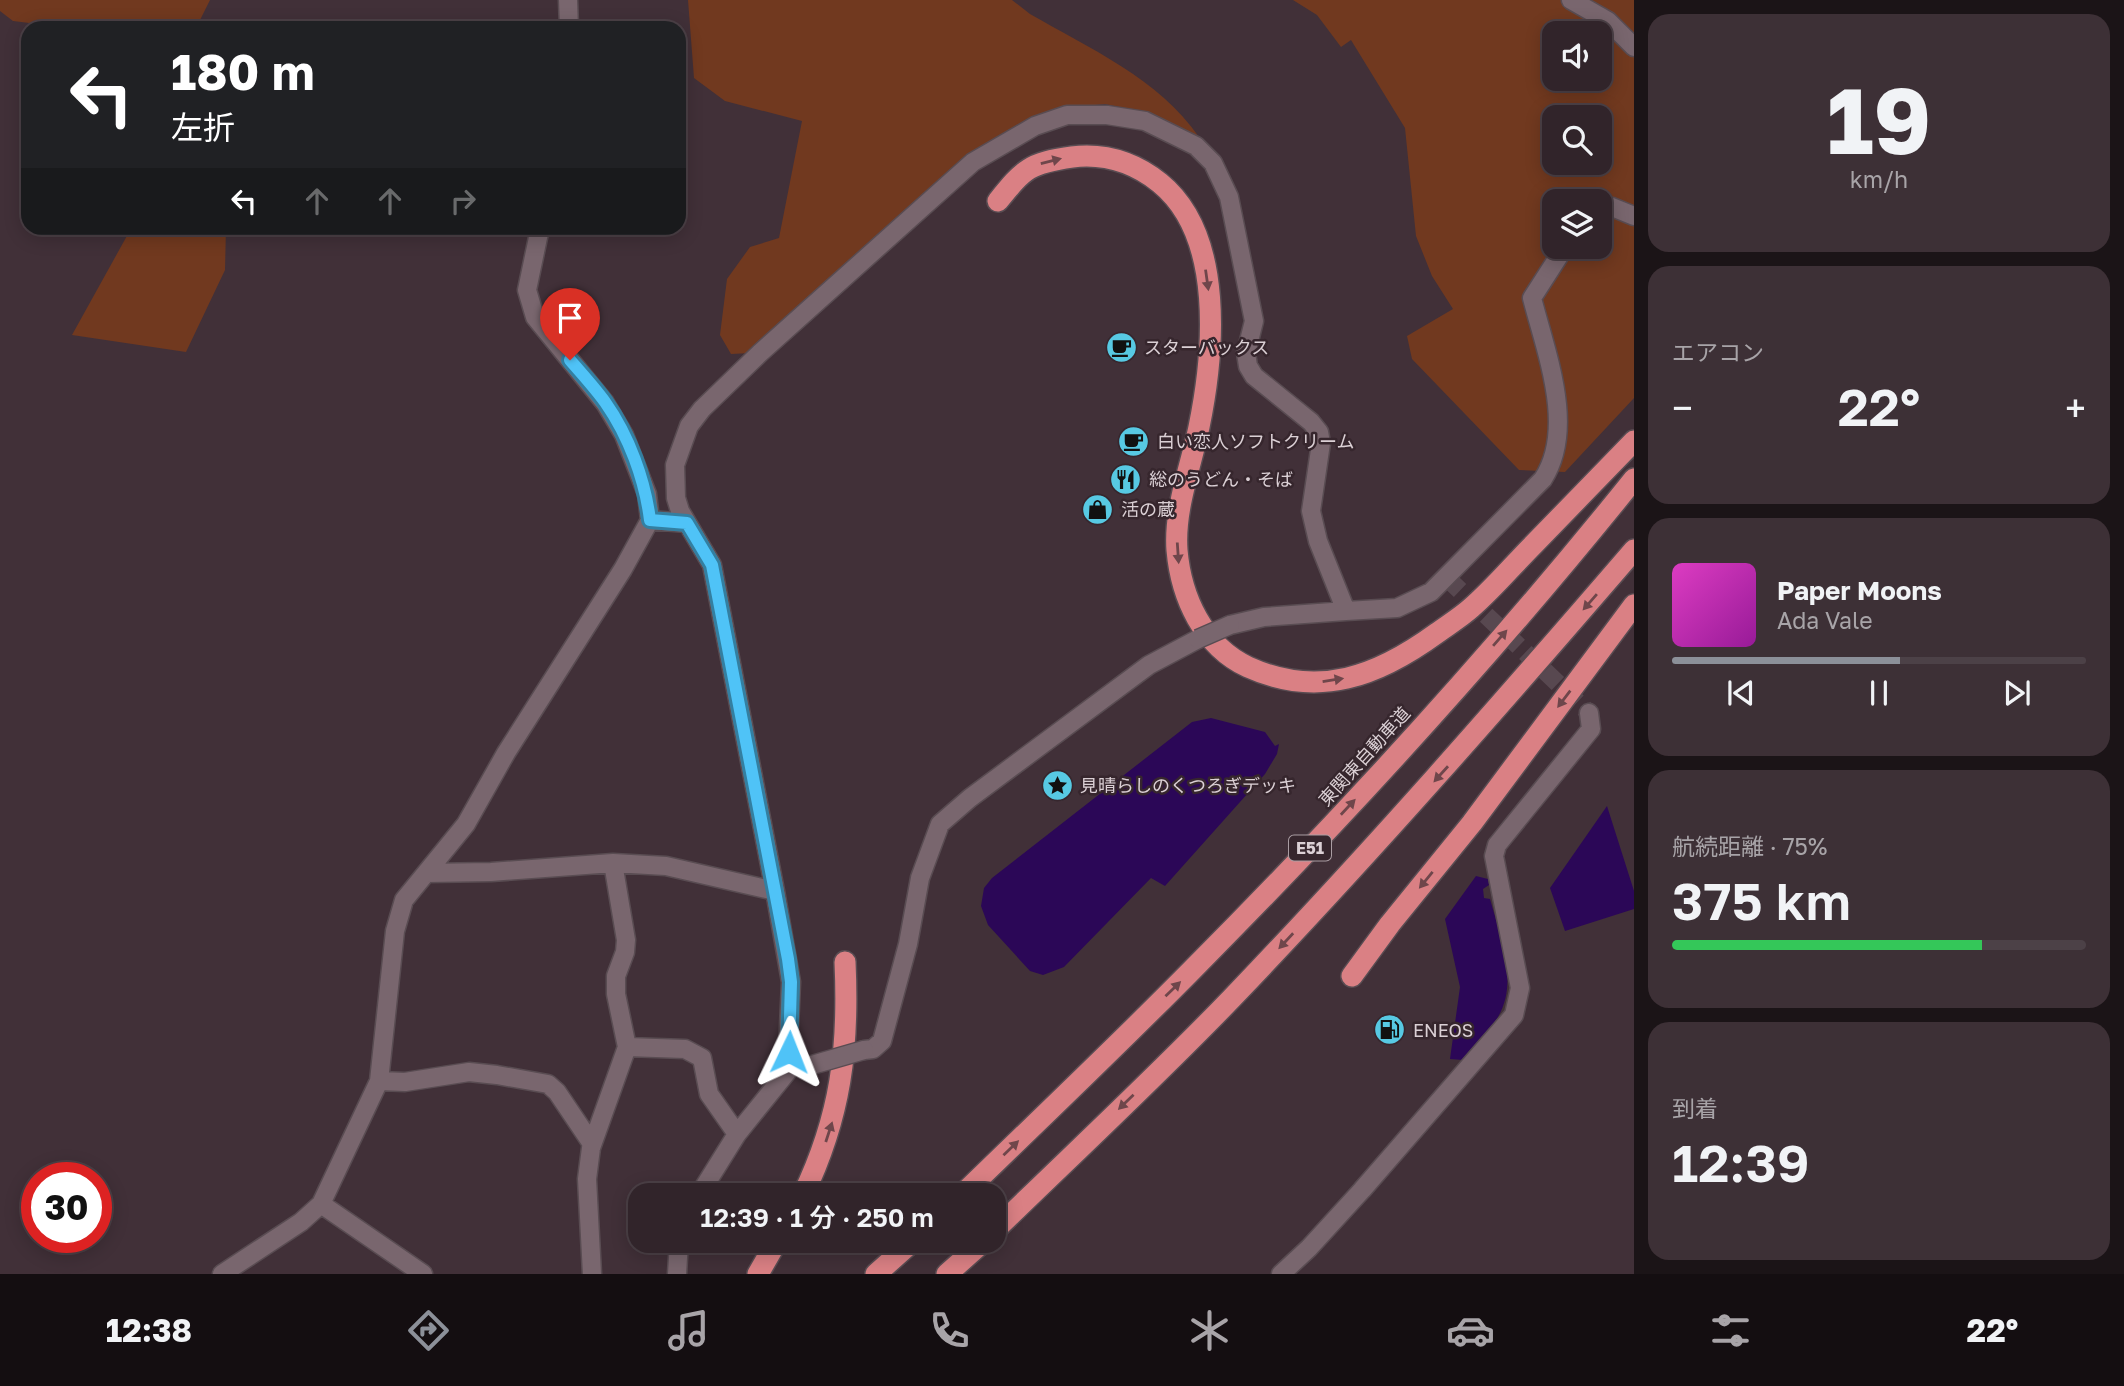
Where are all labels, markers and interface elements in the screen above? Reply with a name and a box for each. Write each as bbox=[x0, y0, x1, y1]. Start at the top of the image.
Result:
map controls bbox=[1542, 21, 1612, 259]
button: sound bbox=[1542, 21, 1612, 91]
text: 180 m bbox=[171, 42, 315, 101]
icon: left bbox=[56, 49, 147, 140]
text: 19 bbox=[1827, 65, 1931, 174]
button: search bbox=[1542, 105, 1612, 175]
text: 左折 bbox=[171, 108, 235, 146]
one-way arrow bbox=[1040, 155, 1062, 166]
text: km/h bbox=[1850, 165, 1908, 193]
icon: left bbox=[225, 182, 263, 220]
icon: ahead bbox=[298, 182, 336, 220]
icon: ahead bbox=[371, 182, 409, 220]
icon: right bbox=[444, 182, 482, 220]
button: layers bbox=[1542, 189, 1612, 259]
one-way arrow bbox=[1202, 269, 1213, 291]
pin bbox=[540, 288, 600, 360]
icon: arrive bbox=[551, 299, 589, 337]
cafe icon: スターバックス bbox=[1104, 330, 1138, 364]
place label: スターバックス bbox=[1144, 336, 1269, 358]
text: エアコン bbox=[1672, 338, 1764, 366]
text: 22° bbox=[1838, 375, 1920, 437]
text: − bbox=[1672, 385, 1693, 430]
text: + bbox=[2065, 385, 2086, 430]
cafe icon: 白い恋人ソフトクリーム bbox=[1117, 424, 1151, 458]
place label: 白い恋人ソフトクリーム bbox=[1157, 430, 1354, 452]
restaurant icon: 総のうどん・そば bbox=[1109, 462, 1143, 496]
place label: 総のうどん・そば bbox=[1149, 468, 1293, 490]
shop icon: 活の蔵 bbox=[1081, 492, 1115, 526]
place label: 活の蔵 bbox=[1121, 498, 1175, 520]
one-way arrow bbox=[1172, 543, 1183, 565]
text: Paper Moons bbox=[1777, 575, 1942, 606]
one-way arrow bbox=[1583, 593, 1598, 610]
text: Ada Vale bbox=[1777, 606, 1873, 634]
one-way arrow bbox=[1492, 629, 1507, 646]
one-way arrow bbox=[1322, 674, 1344, 685]
icon: previous bbox=[1722, 674, 1760, 712]
icon: pause bbox=[1860, 674, 1898, 712]
icon: next bbox=[1998, 674, 2036, 712]
one-way arrow bbox=[1557, 690, 1571, 709]
street label: 東関東自動車道 bbox=[1314, 702, 1414, 810]
one-way arrow bbox=[1433, 765, 1449, 782]
place icon: 見晴らしのくつろぎデッキ bbox=[1040, 768, 1074, 802]
place label: 見晴らしのくつろぎデッキ bbox=[1080, 774, 1296, 796]
one-way arrow bbox=[1340, 799, 1356, 816]
text: 航続距離 · 75% bbox=[1672, 832, 1827, 860]
road number: E51 bbox=[1289, 835, 1331, 860]
text: 375 km bbox=[1672, 869, 1851, 931]
one-way arrow bbox=[1418, 870, 1433, 888]
one-way arrow bbox=[1279, 932, 1295, 949]
one-way arrow bbox=[1165, 980, 1182, 997]
fuel station icon: ENEOS bbox=[1373, 1013, 1407, 1047]
position arrow bbox=[752, 1015, 826, 1089]
place label: ENEOS bbox=[1413, 1019, 1473, 1041]
one-way arrow bbox=[1118, 1094, 1134, 1110]
text: 到着 bbox=[1672, 1094, 1718, 1122]
one-way arrow bbox=[824, 1122, 834, 1143]
text: 12:39 bbox=[1672, 1131, 1809, 1193]
one-way arrow bbox=[1002, 1139, 1019, 1156]
speed limit sign: 30 bbox=[21, 1162, 112, 1253]
text: 12:39 · 1 分 · 250 m bbox=[700, 1202, 934, 1233]
icon: directions bbox=[404, 1306, 453, 1355]
icon: music bbox=[664, 1306, 713, 1355]
icon: phone bbox=[925, 1306, 974, 1355]
icon: climate bbox=[1185, 1306, 1234, 1355]
icon: car bbox=[1446, 1306, 1495, 1355]
icon: filters bbox=[1706, 1306, 1755, 1355]
text: 12:38 bbox=[106, 1311, 192, 1349]
text: 22° bbox=[1967, 1311, 2018, 1349]

